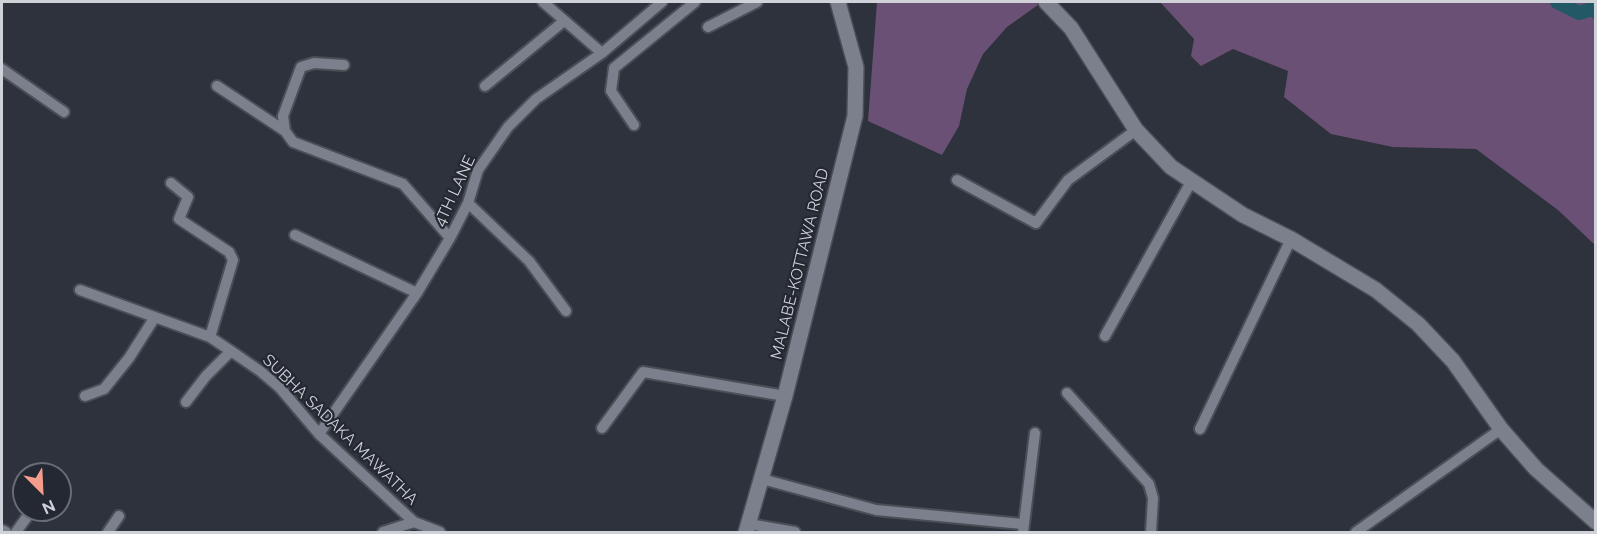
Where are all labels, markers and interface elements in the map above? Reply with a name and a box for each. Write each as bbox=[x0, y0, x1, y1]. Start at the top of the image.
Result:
street label: 4TH LANE bbox=[430, 153, 480, 229]
street label: MALABE-KOTTAWA ROAD bbox=[767, 166, 833, 362]
street label: SUBHA SADAKA MAWATHA bbox=[258, 351, 422, 509]
north arrow bbox=[12, 462, 72, 522]
text: N bbox=[39, 496, 58, 518]

